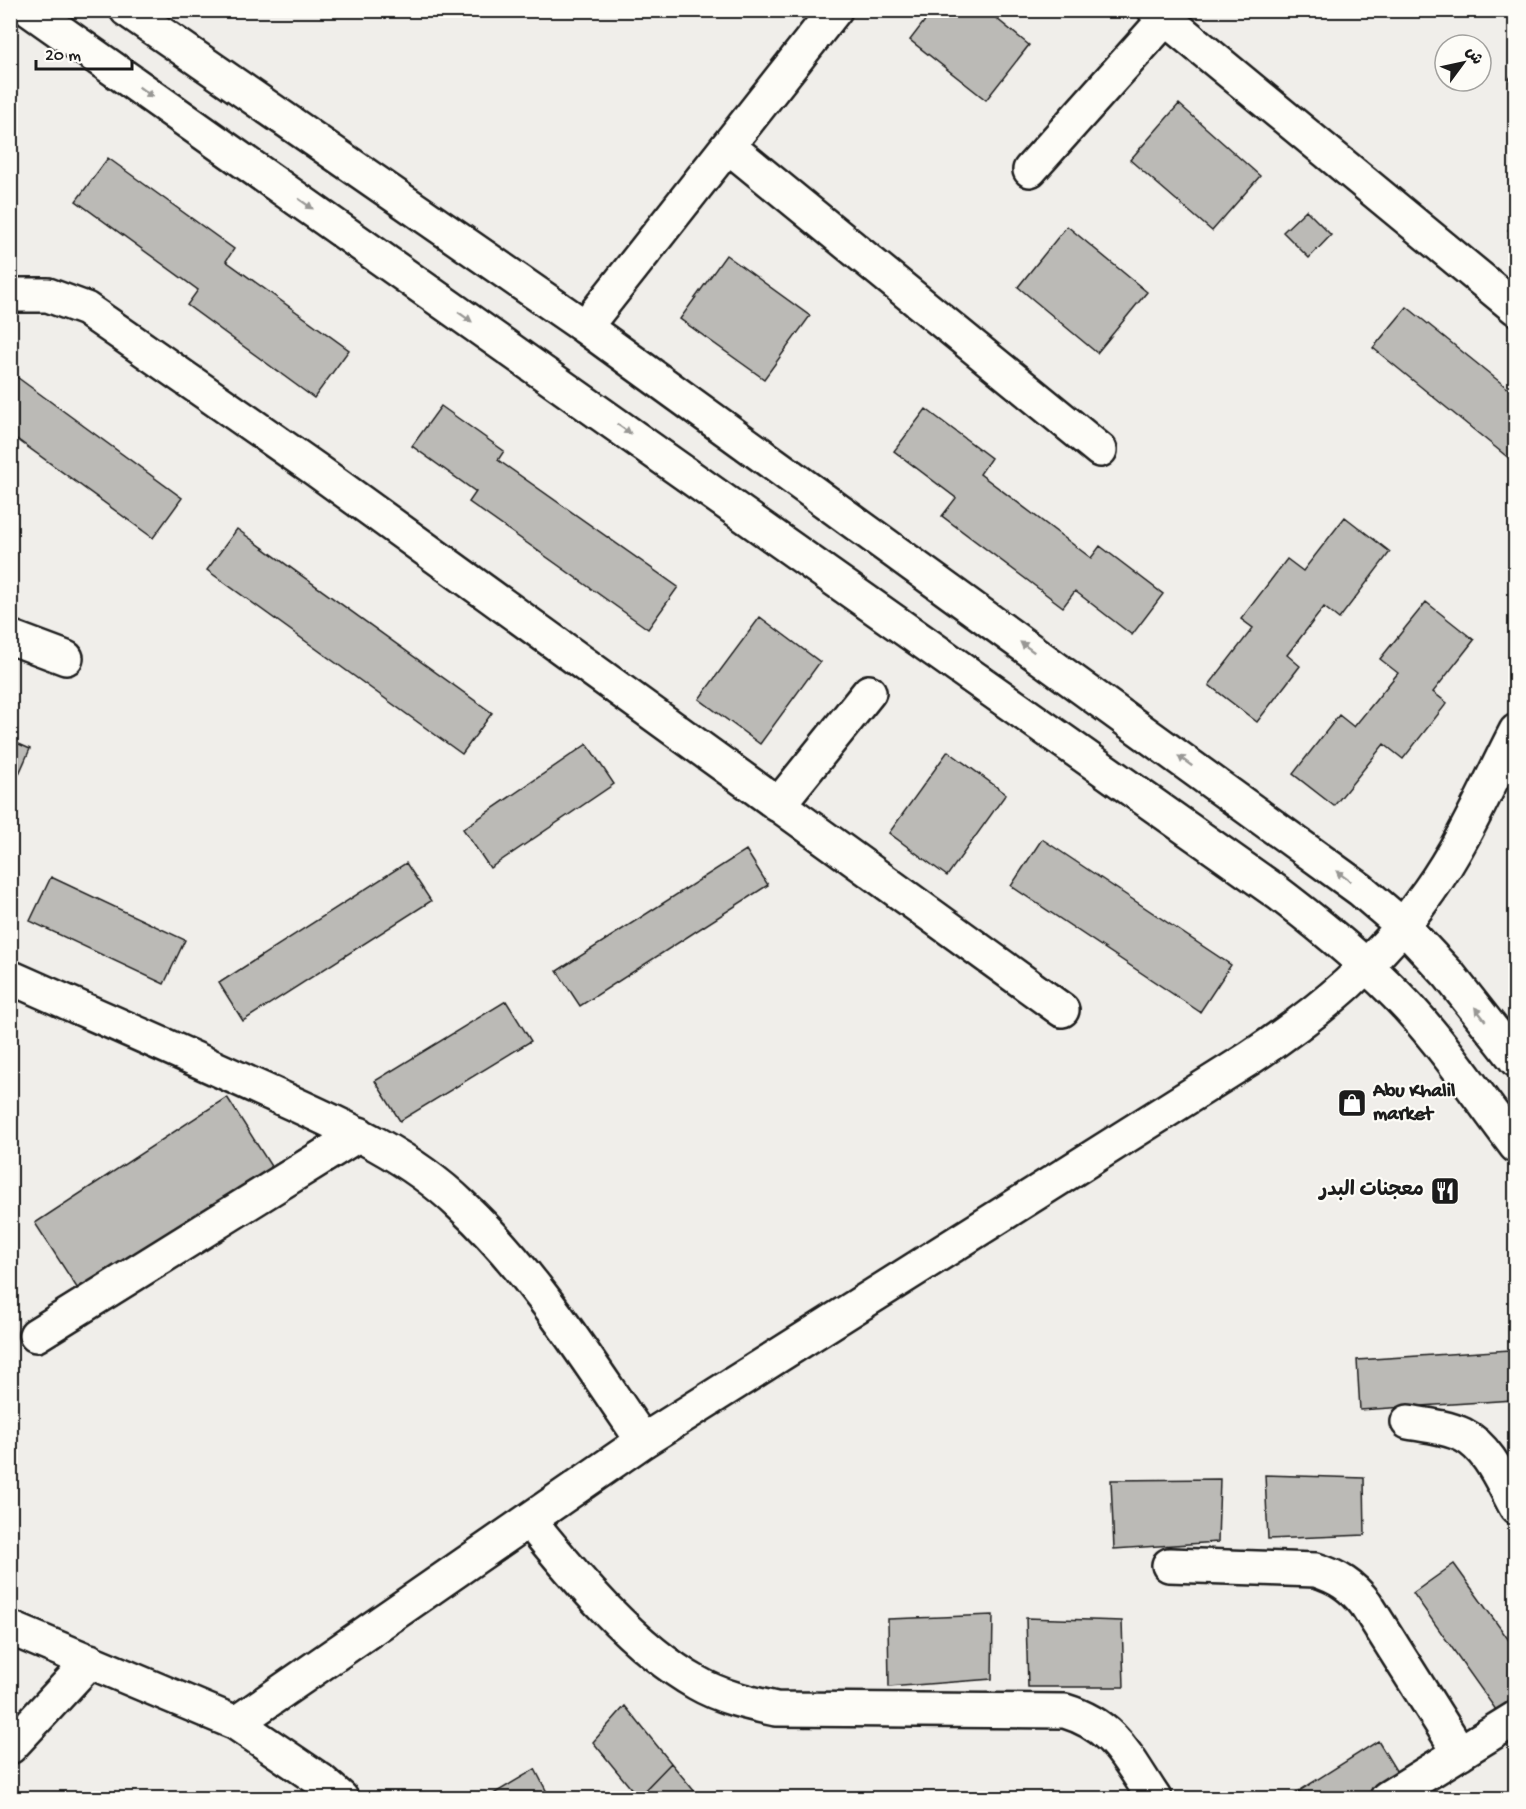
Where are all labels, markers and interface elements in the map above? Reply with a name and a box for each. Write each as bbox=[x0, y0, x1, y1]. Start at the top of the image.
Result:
scale bar bbox=[36, 33, 132, 71]
north arrow bbox=[1433, 33, 1493, 93]
text: ش bbox=[1460, 44, 1485, 69]
text: 20 m bbox=[45, 46, 81, 67]
one-way arrow bbox=[138, 86, 154, 98]
one-way arrow bbox=[297, 198, 313, 210]
one-way arrow bbox=[458, 310, 473, 322]
one-way arrow bbox=[616, 423, 632, 435]
one-way arrow bbox=[1020, 641, 1036, 653]
one-way arrow bbox=[1178, 755, 1194, 767]
one-way arrow bbox=[1335, 870, 1351, 882]
one-way arrow bbox=[1473, 1006, 1486, 1022]
place label: Abu Khalil market bbox=[1372, 1081, 1456, 1127]
shop icon: Abu Khalil market bbox=[1336, 1087, 1368, 1119]
restaurant icon: معجنات البدر bbox=[1429, 1175, 1461, 1207]
place label: معجنات البدر bbox=[1318, 1179, 1424, 1203]

